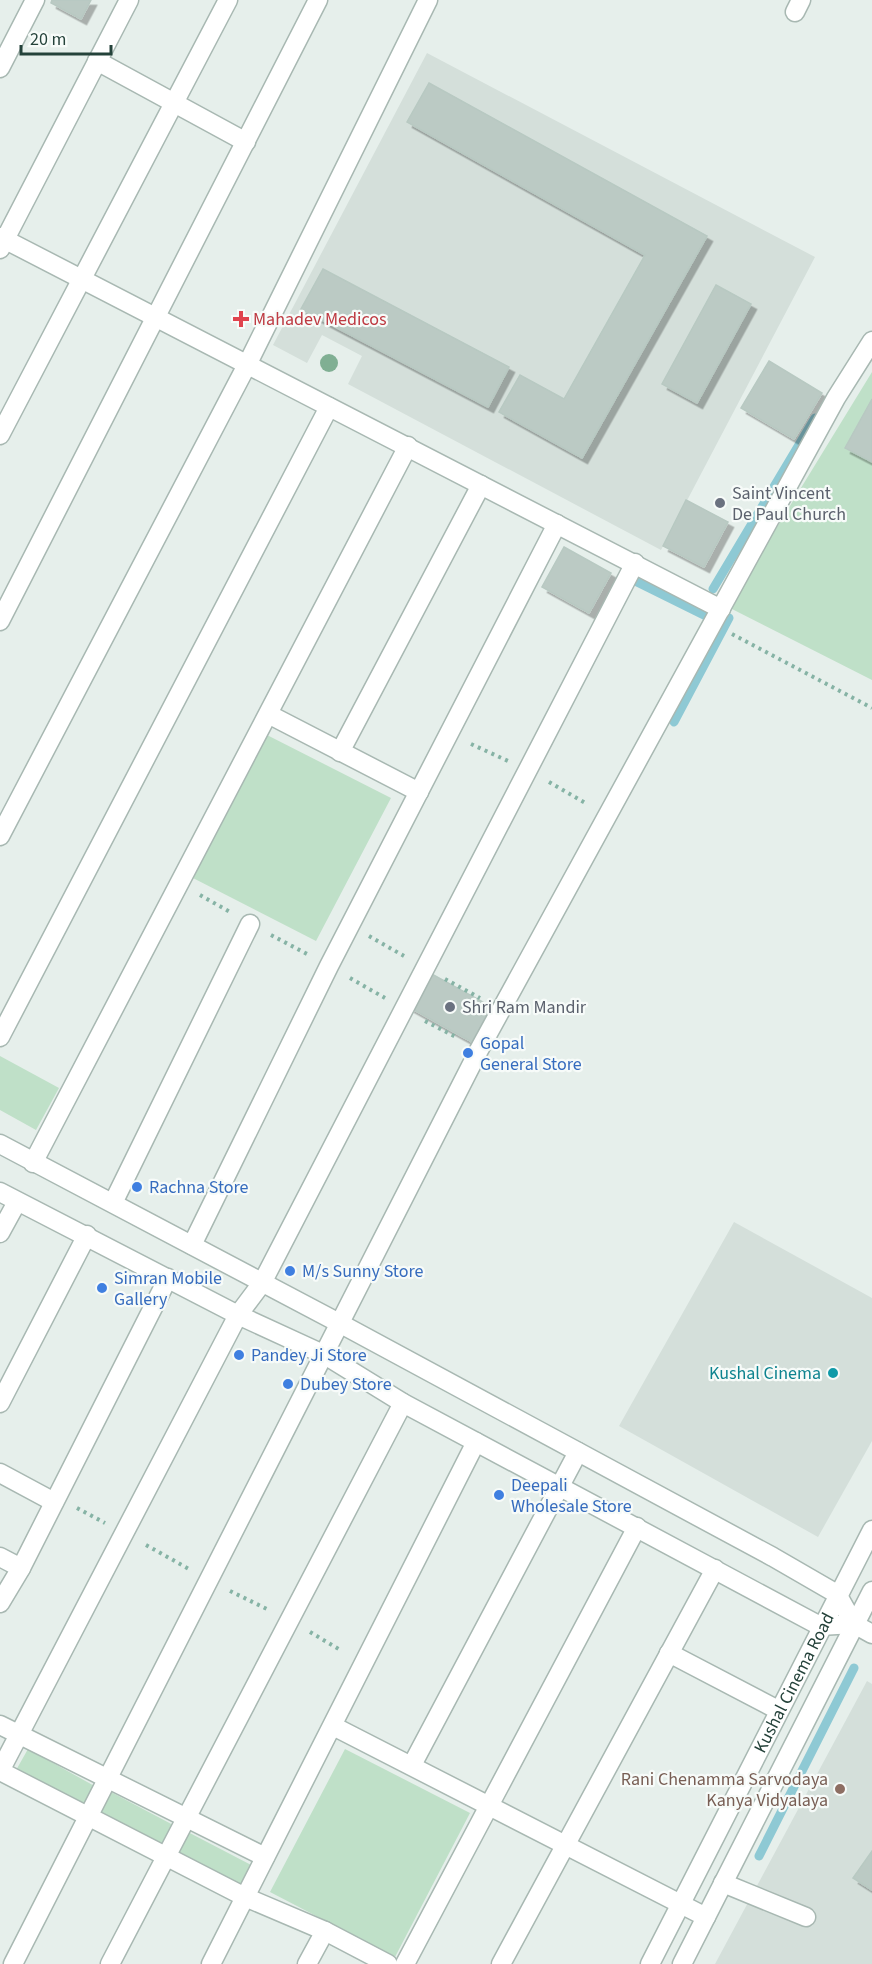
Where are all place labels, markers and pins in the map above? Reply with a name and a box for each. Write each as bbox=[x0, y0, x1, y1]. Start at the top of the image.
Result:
place label: Mahadev Medicos bbox=[253, 307, 387, 332]
marker: Mahadev Medicos bbox=[234, 312, 248, 326]
place label: Saint Vincent De Paul Church bbox=[732, 481, 846, 527]
marker: Saint Vincent De Paul Church bbox=[713, 496, 727, 510]
place label: Shri Ram Mandir bbox=[462, 995, 587, 1020]
marker: Shri Ram Mandir bbox=[443, 1000, 457, 1014]
place label: Gopal General Store bbox=[480, 1031, 582, 1077]
marker: Gopal General Store bbox=[461, 1046, 475, 1060]
place label: Rachna Store bbox=[149, 1175, 249, 1200]
marker: Rachna Store bbox=[130, 1180, 144, 1194]
place label: M/s Sunny Store bbox=[302, 1259, 423, 1284]
marker: M/s Sunny Store bbox=[283, 1264, 297, 1278]
place label: Simran Mobile Gallery bbox=[114, 1266, 222, 1312]
marker: Simran Mobile Gallery bbox=[95, 1281, 109, 1295]
place label: Pandey Ji Store bbox=[251, 1343, 367, 1368]
marker: Pandey Ji Store bbox=[232, 1348, 246, 1362]
place label: Kushal Cinema bbox=[709, 1361, 821, 1386]
marker: Kushal Cinema bbox=[826, 1366, 840, 1380]
place label: Dubey Store bbox=[300, 1372, 392, 1397]
marker: Dubey Store bbox=[281, 1377, 295, 1391]
place label: Deepali Wholesale Store bbox=[511, 1473, 632, 1519]
marker: Deepali Wholesale Store bbox=[492, 1488, 506, 1502]
place label: Rani Chenamma Sarvodaya Kanya Vidyalaya bbox=[621, 1767, 828, 1813]
marker: Rani Chenamma Sarvodaya Kanya Vidyalaya bbox=[833, 1782, 847, 1796]

